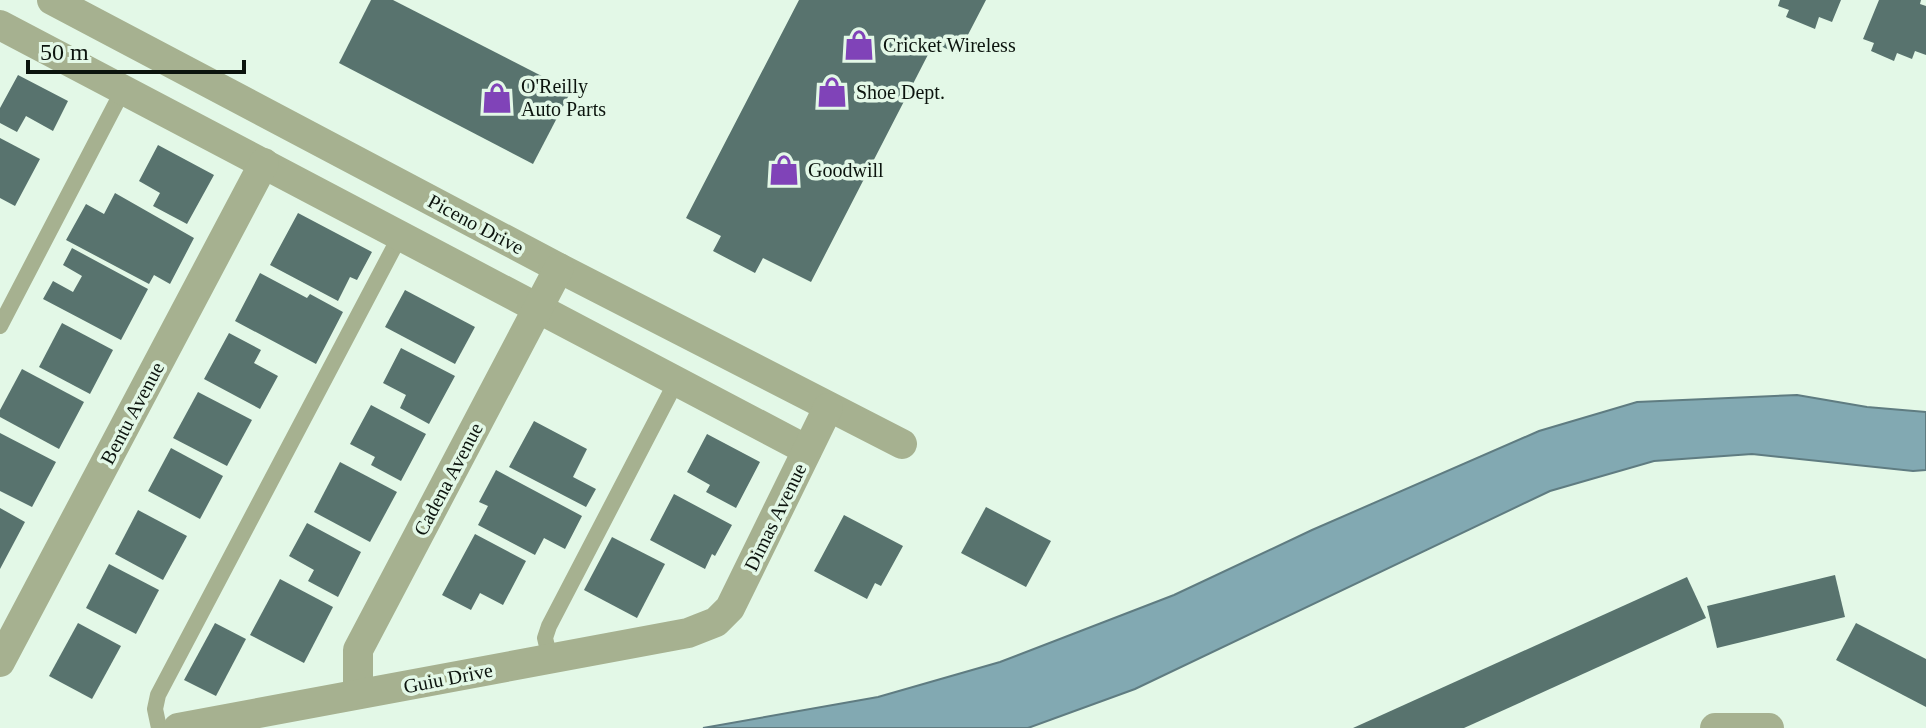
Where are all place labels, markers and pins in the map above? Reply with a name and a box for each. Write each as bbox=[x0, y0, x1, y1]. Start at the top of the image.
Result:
shop icon: Cricket Wireless bbox=[842, 28, 876, 62]
place label: Cricket Wireless bbox=[883, 34, 1016, 56]
place label: O'Reilly Auto Parts bbox=[521, 75, 606, 120]
shop icon: Shoe Dept. bbox=[815, 75, 849, 109]
shop icon: O'Reilly Auto Parts bbox=[480, 81, 514, 115]
place label: Shoe Dept. bbox=[856, 81, 945, 104]
shop icon: Goodwill bbox=[767, 153, 801, 187]
place label: Goodwill bbox=[808, 159, 884, 181]

